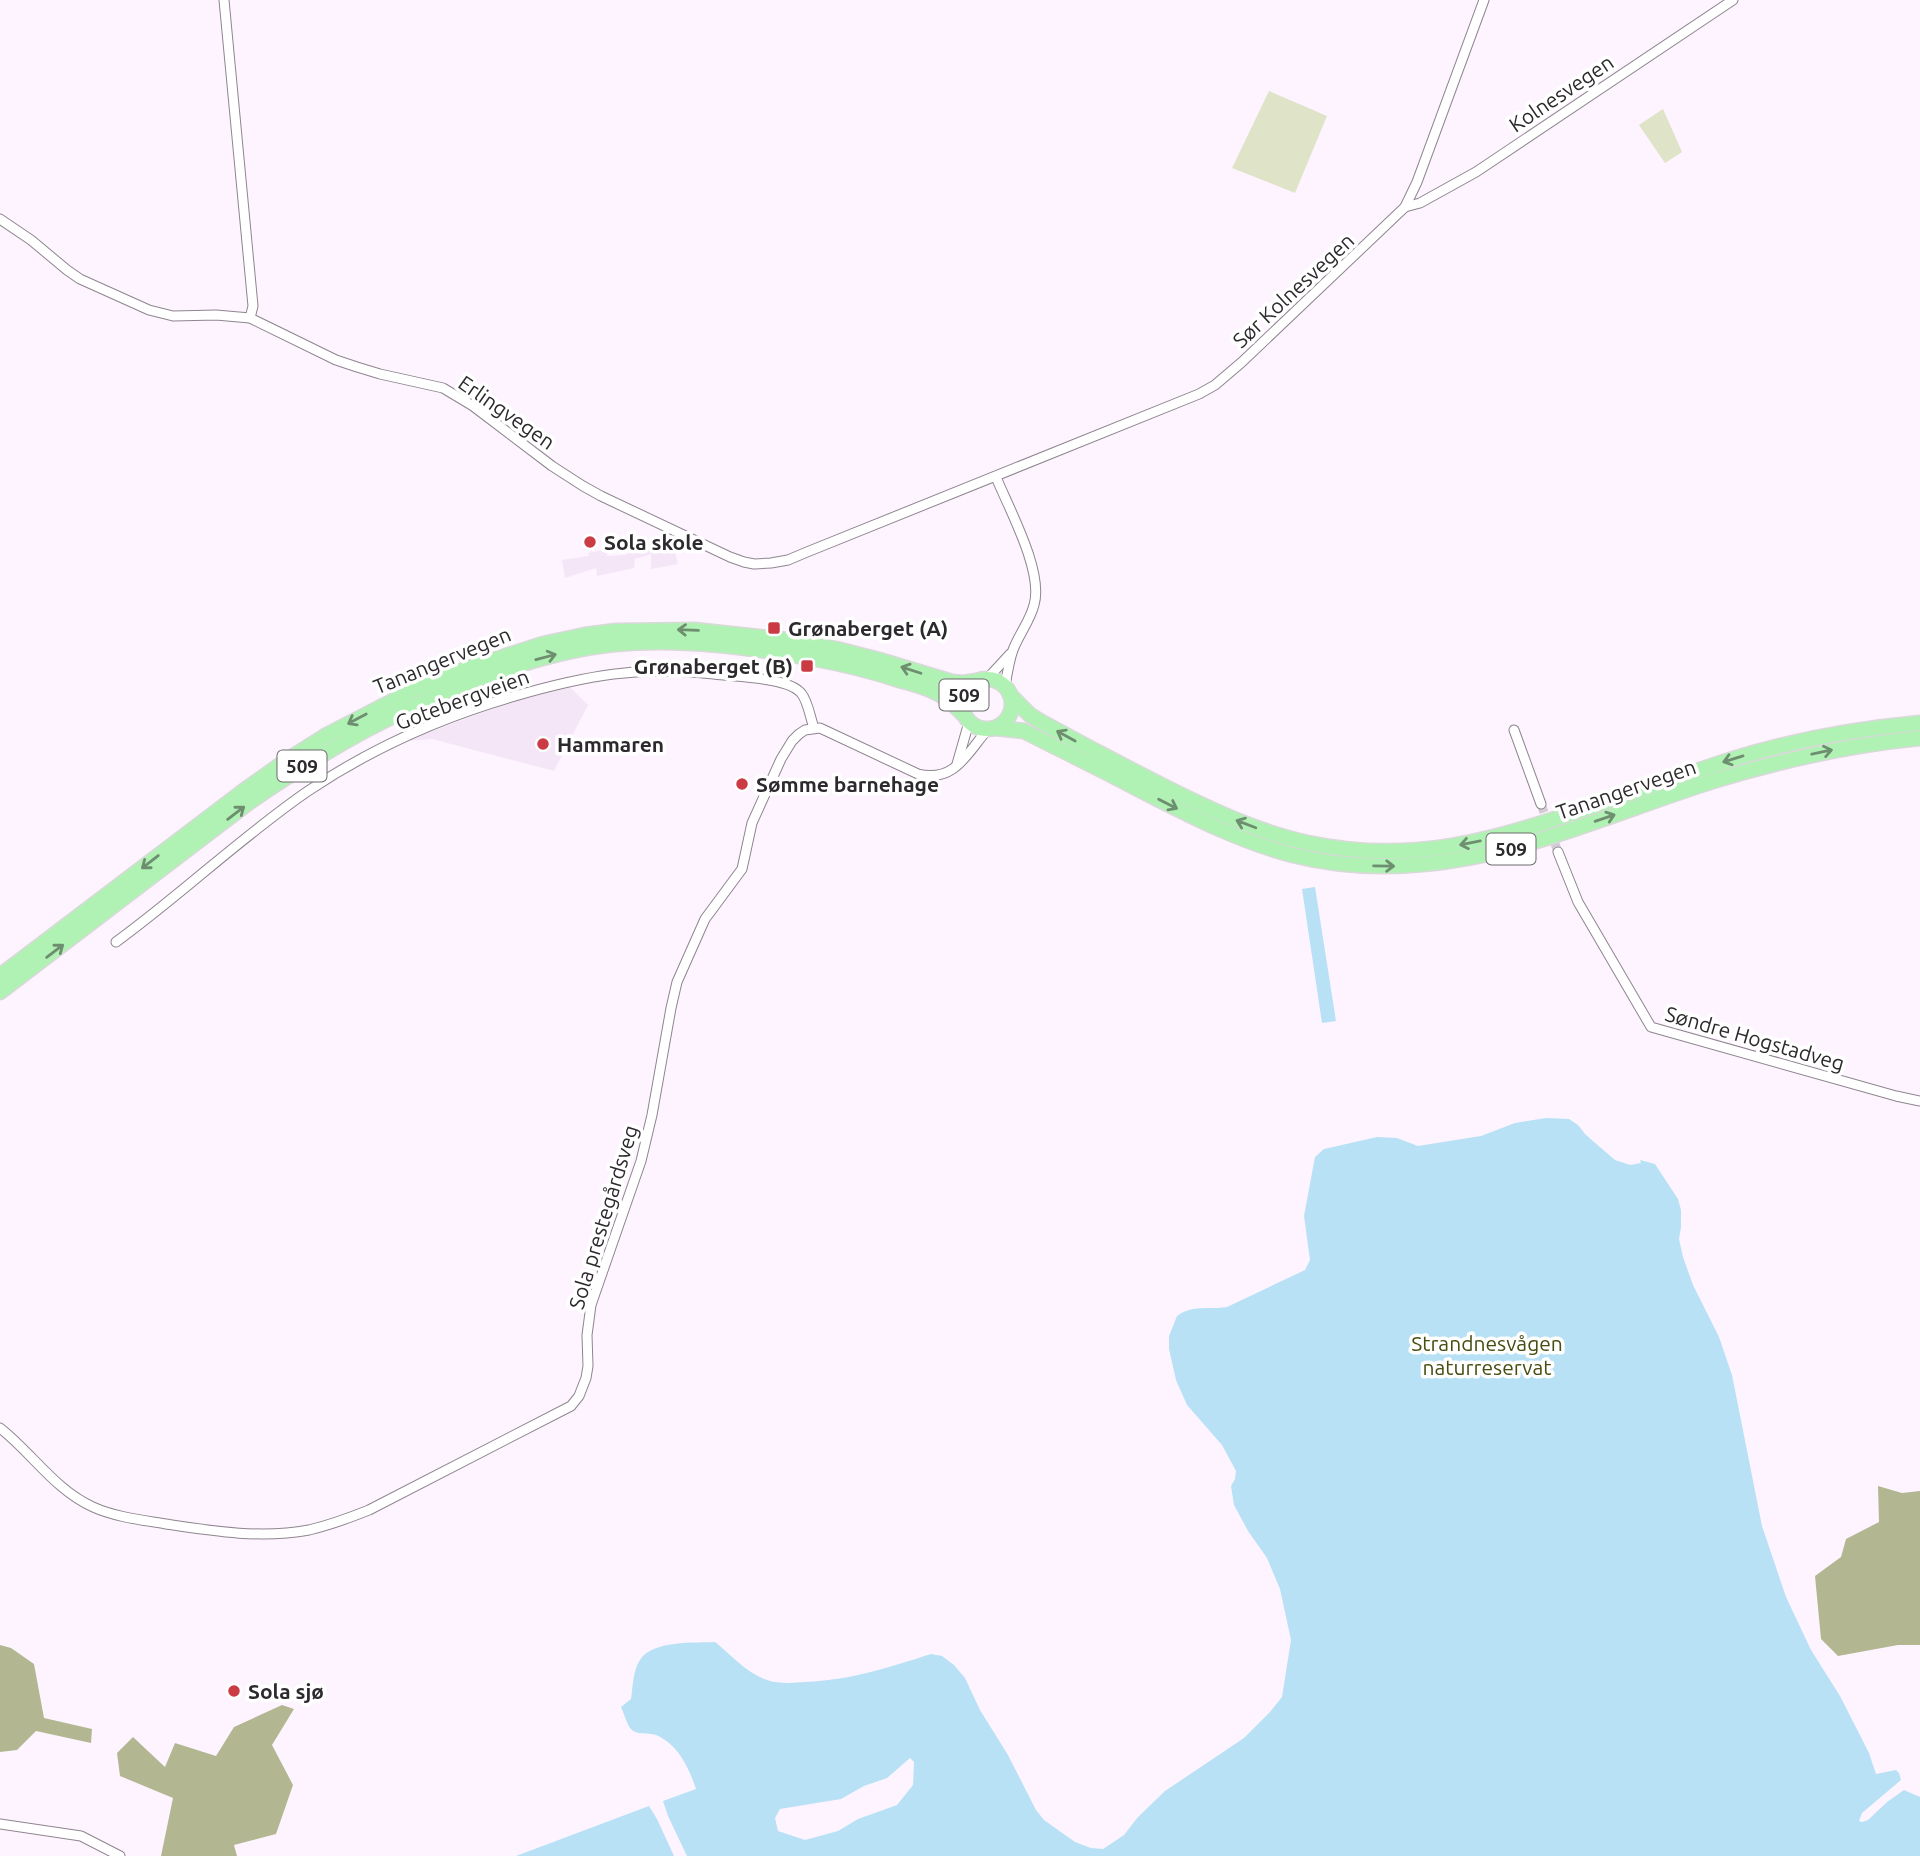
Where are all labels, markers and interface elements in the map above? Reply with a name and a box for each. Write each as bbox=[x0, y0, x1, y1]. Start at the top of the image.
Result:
street label: Kolnesvegen bbox=[1504, 49, 1618, 137]
street label: Sør Kolnesvegen bbox=[1228, 228, 1358, 352]
street label: Erlingvegen bbox=[454, 370, 560, 454]
place label: Sola skole bbox=[604, 530, 704, 554]
marker: Sola skole bbox=[582, 534, 598, 550]
place label: Grønaberget (A) bbox=[788, 616, 948, 640]
marker: Grønaberget (A) bbox=[766, 620, 782, 636]
street label: Tanangervegen bbox=[370, 622, 514, 698]
one-way arrow bbox=[676, 624, 699, 637]
one-way arrow bbox=[534, 650, 557, 663]
place label: Grønaberget (B) bbox=[634, 654, 793, 678]
marker: Grønaberget (B) bbox=[799, 658, 815, 674]
one-way arrow bbox=[900, 662, 922, 675]
street label: Gotebergveien bbox=[392, 664, 532, 734]
road number: 509 bbox=[940, 680, 988, 710]
one-way arrow bbox=[347, 713, 368, 726]
one-way arrow bbox=[1056, 729, 1077, 742]
place label: Hammaren bbox=[557, 732, 664, 756]
marker: Hammaren bbox=[535, 736, 551, 752]
one-way arrow bbox=[1810, 744, 1833, 758]
road number: 509 bbox=[278, 750, 326, 782]
street label: Tanangervegen bbox=[1553, 754, 1699, 824]
one-way arrow bbox=[1723, 754, 1745, 767]
place label: Sømme barnehage bbox=[756, 772, 939, 796]
marker: Sømme barnehage bbox=[734, 776, 750, 792]
one-way arrow bbox=[1157, 798, 1178, 811]
one-way arrow bbox=[226, 806, 245, 821]
one-way arrow bbox=[1593, 811, 1615, 823]
one-way arrow bbox=[1236, 817, 1258, 830]
road number: 509 bbox=[1486, 834, 1536, 864]
one-way arrow bbox=[1459, 837, 1482, 851]
one-way arrow bbox=[141, 855, 159, 870]
one-way arrow bbox=[1372, 859, 1395, 873]
one-way arrow bbox=[45, 944, 64, 959]
street label: Søndre Hogstadveg bbox=[1663, 1001, 1847, 1075]
street label: Sola prestegårdsveg bbox=[564, 1122, 642, 1312]
park label: Strandnesvågen naturreservat bbox=[1411, 1331, 1563, 1379]
place label: Sola sjø bbox=[248, 1679, 324, 1703]
marker: Sola sjø bbox=[226, 1683, 242, 1699]

